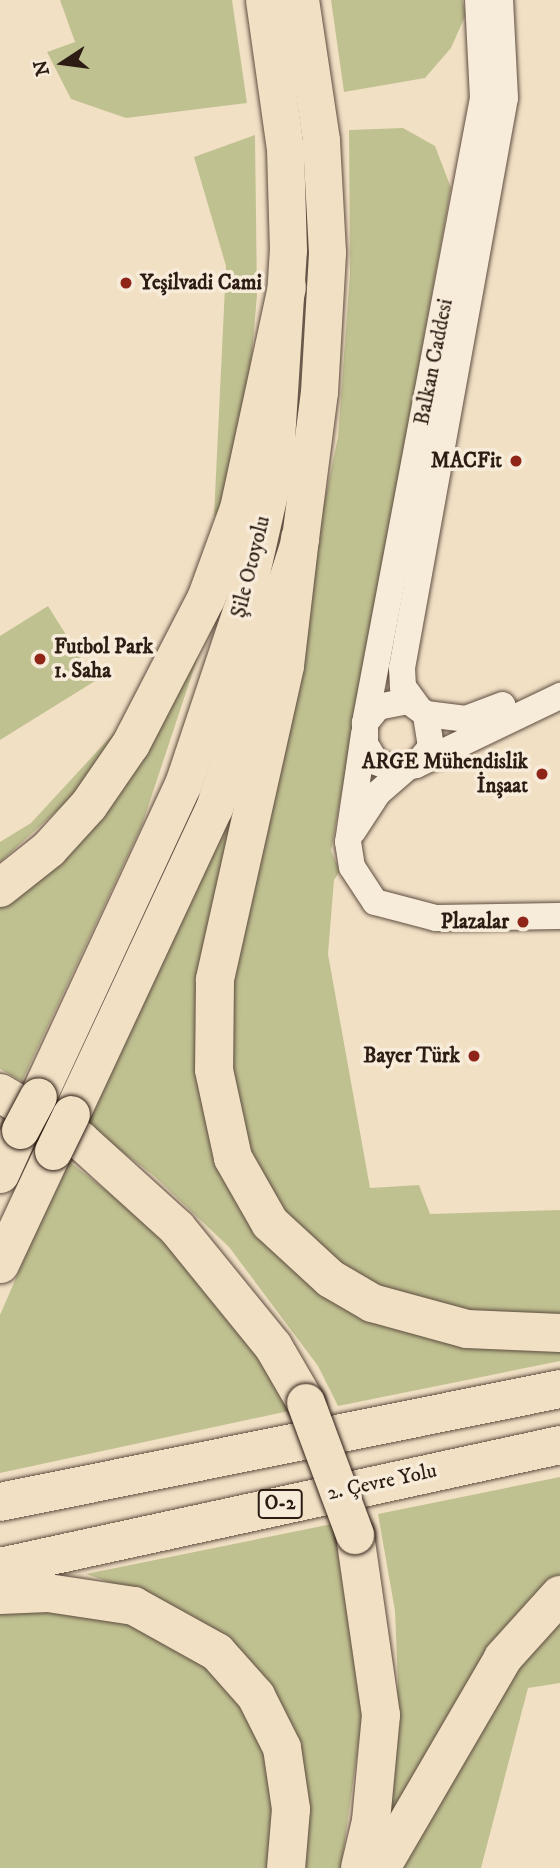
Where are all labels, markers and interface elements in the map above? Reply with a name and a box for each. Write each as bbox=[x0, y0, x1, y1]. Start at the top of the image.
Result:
north arrow bbox=[28, 28, 98, 98]
text: N bbox=[29, 58, 55, 78]
place label: Yeşilvadi Cami bbox=[140, 270, 262, 296]
marker: Yeşilvadi Cami bbox=[118, 275, 134, 291]
street label: Balkan Caddesi bbox=[409, 297, 459, 427]
place label: MACFit bbox=[431, 448, 502, 474]
marker: MACFit bbox=[508, 453, 524, 469]
street label: Şile Otoyolu bbox=[226, 513, 276, 621]
place label: Futbol Park 1. Saha bbox=[54, 634, 153, 684]
marker: Futbol Park 1. Saha bbox=[32, 651, 48, 667]
place label: ARGE Mühendislik İnşaat bbox=[362, 749, 528, 799]
marker: ARGE Mühendislik İnşaat bbox=[534, 766, 550, 782]
place label: Plazalar bbox=[441, 909, 509, 935]
marker: Plazalar bbox=[515, 914, 531, 930]
place label: Bayer Türk bbox=[363, 1043, 460, 1069]
marker: Bayer Türk bbox=[466, 1048, 482, 1064]
street label: 2. Çevre Yolu bbox=[325, 1458, 439, 1506]
road number: O-2 bbox=[257, 1488, 303, 1520]

